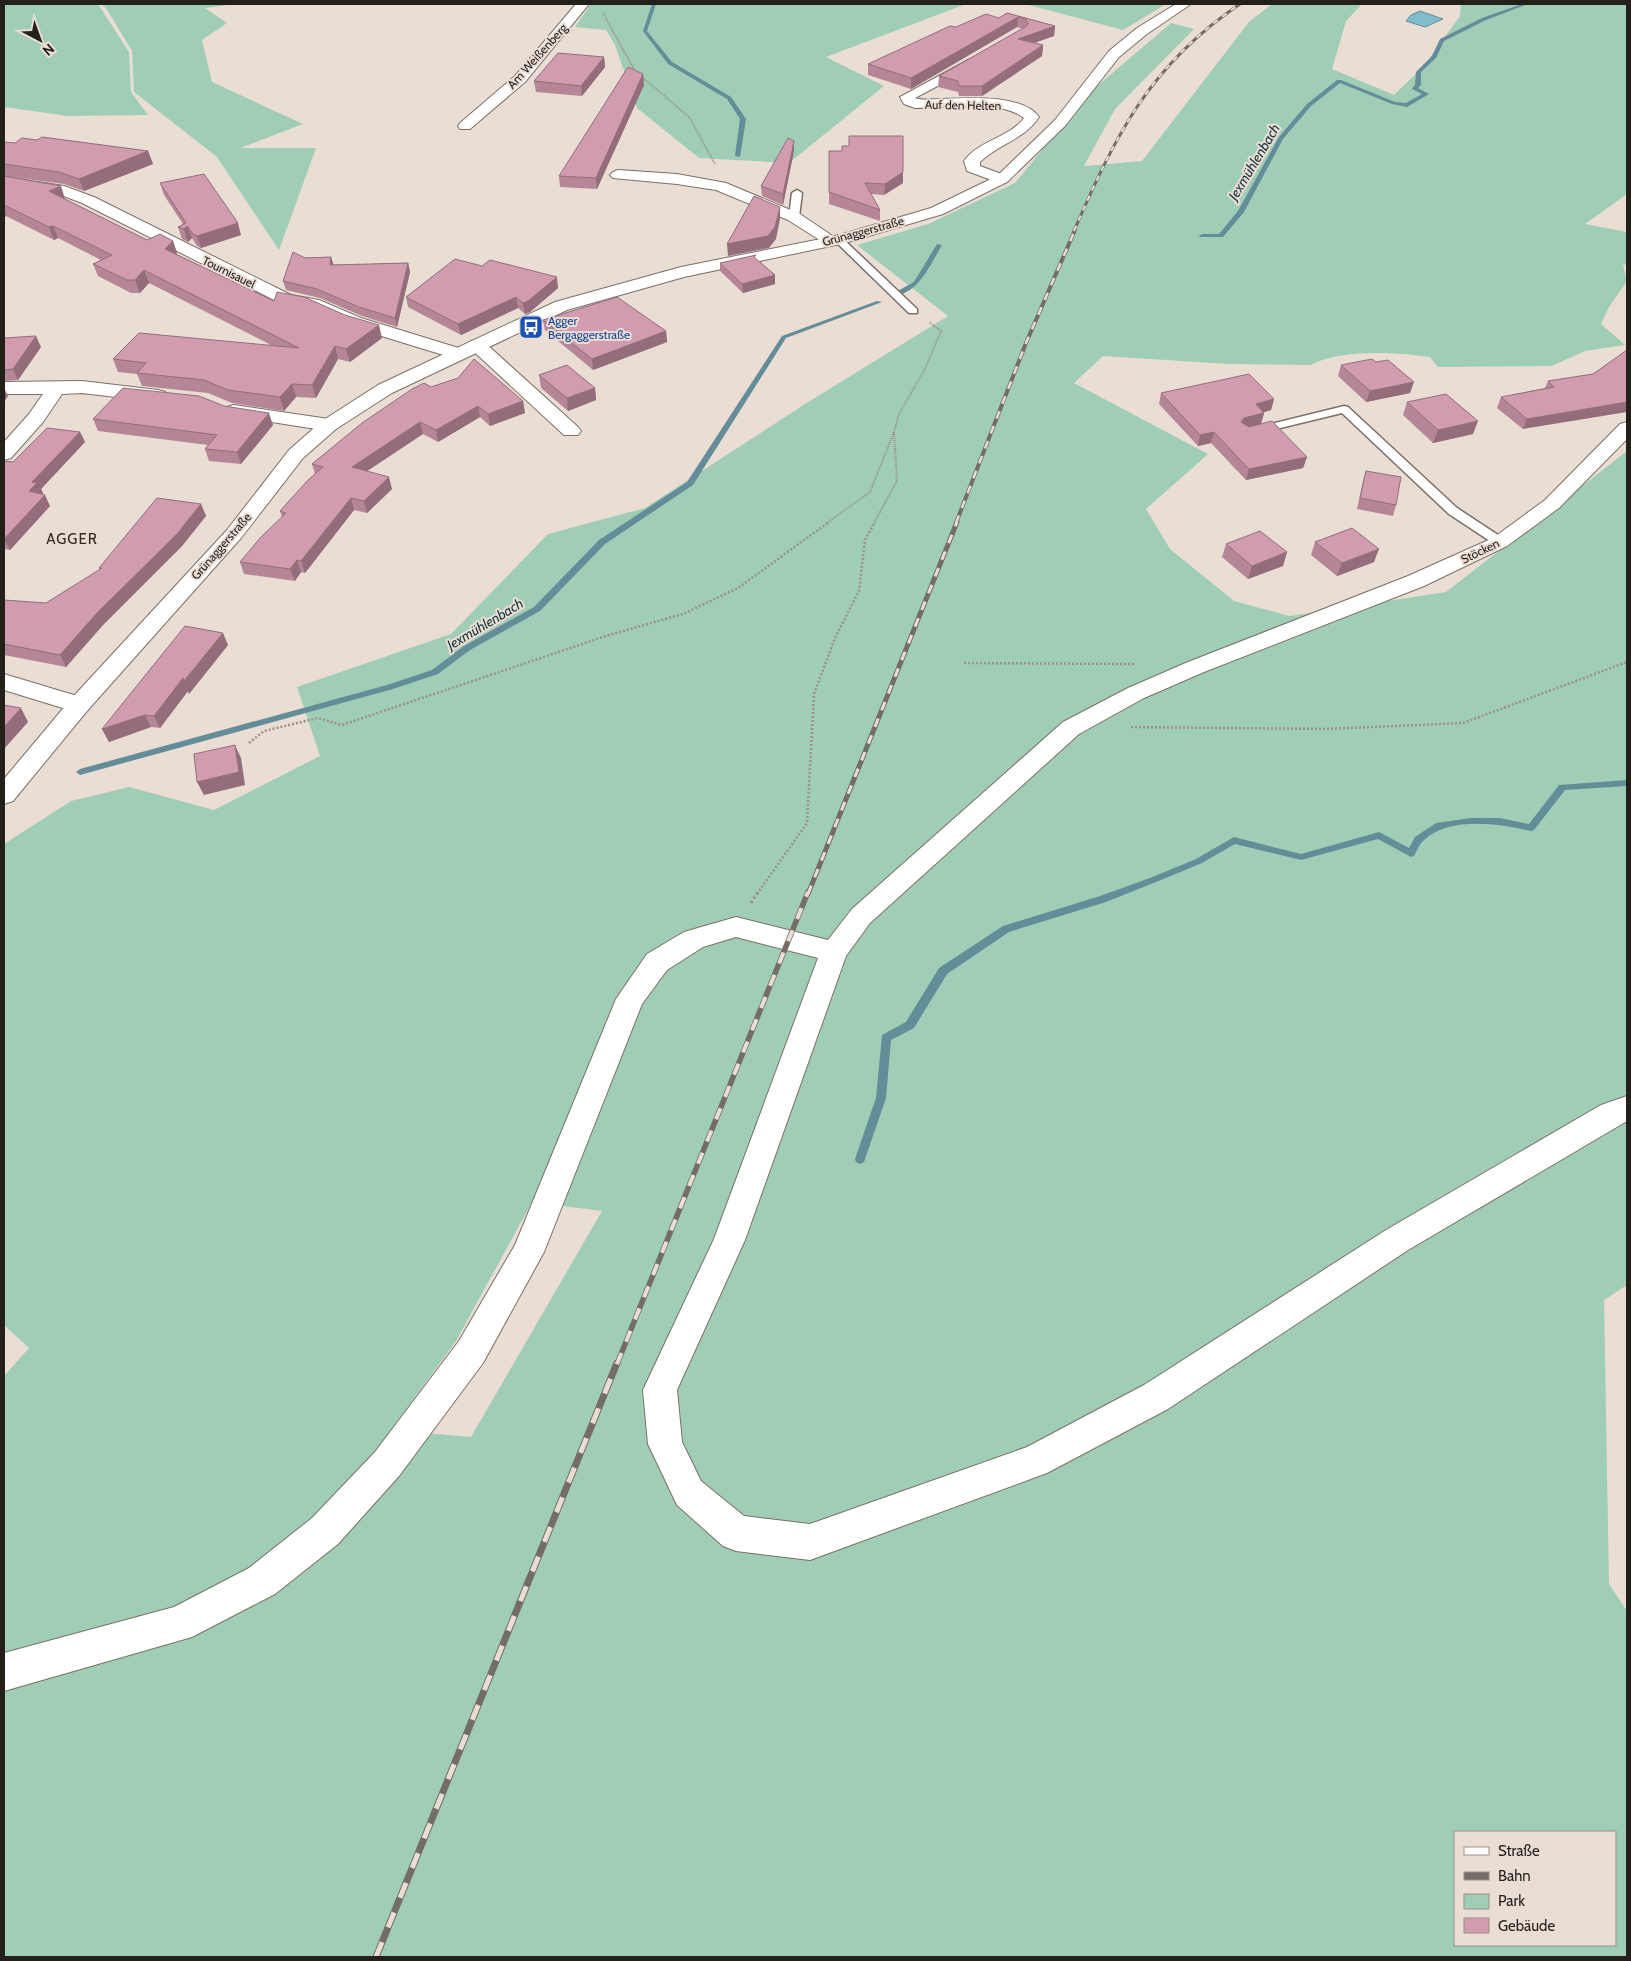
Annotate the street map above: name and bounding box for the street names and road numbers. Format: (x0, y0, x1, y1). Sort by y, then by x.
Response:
street label: Am Weißenberg (504, 20, 571, 92)
street label: Auf den Helten (925, 97, 1002, 113)
street label: Grünaggerstraße (821, 213, 905, 249)
street label: Tournisauel (200, 253, 258, 291)
street label: Grünaggerstraße (188, 509, 254, 583)
street label: Stöcken (1458, 535, 1502, 567)

